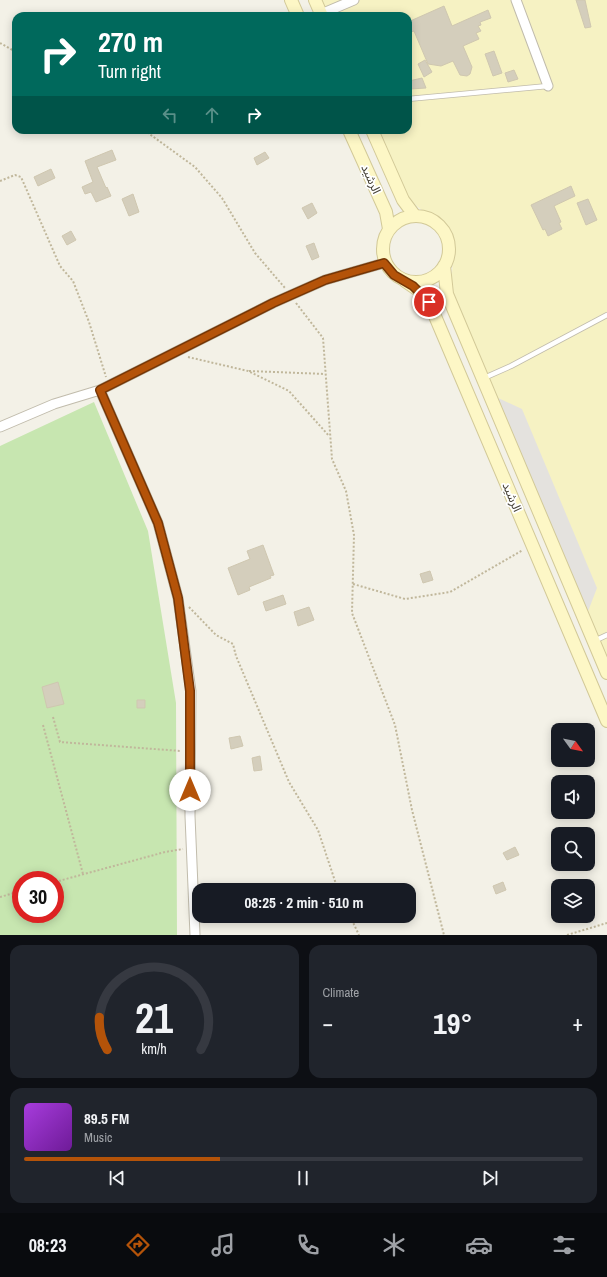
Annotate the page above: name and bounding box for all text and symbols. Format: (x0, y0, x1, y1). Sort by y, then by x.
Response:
text: 270 m (98, 23, 163, 61)
icon: right (32, 28, 84, 80)
text: Turn right (98, 59, 161, 84)
icon: left (159, 104, 181, 126)
icon: ahead (201, 104, 223, 126)
icon: right (243, 104, 265, 126)
street label: الرشيد (357, 162, 385, 196)
pin (412, 285, 446, 319)
icon: arrive (418, 291, 440, 313)
street label: الرشيد (499, 480, 525, 514)
north arrow (551, 723, 595, 767)
map controls (551, 723, 595, 923)
position arrow (169, 769, 211, 811)
button: sound (551, 775, 595, 819)
button: search (551, 827, 595, 871)
speed limit sign: 30 (12, 871, 64, 923)
button: layers (551, 879, 595, 923)
text: 08:25 · 2 min · 510 m (245, 892, 363, 913)
text: Climate (323, 984, 359, 1001)
text: 21 (135, 989, 173, 1045)
text: 19° (433, 1003, 472, 1043)
text: − (323, 1008, 333, 1038)
text: + (572, 1008, 583, 1038)
text: km/h (142, 1038, 167, 1057)
text: 89.5 FM (84, 1108, 129, 1129)
text: Music (84, 1129, 112, 1146)
icon: previous (106, 1167, 128, 1189)
icon: pause (292, 1167, 314, 1189)
icon: next (479, 1167, 501, 1189)
icon: directions (124, 1231, 152, 1259)
icon: music (209, 1231, 237, 1259)
icon: phone (294, 1231, 322, 1259)
icon: climate (380, 1231, 408, 1259)
icon: car (465, 1231, 493, 1259)
icon: filters (550, 1231, 578, 1259)
text: 08:23 (29, 1233, 66, 1258)

